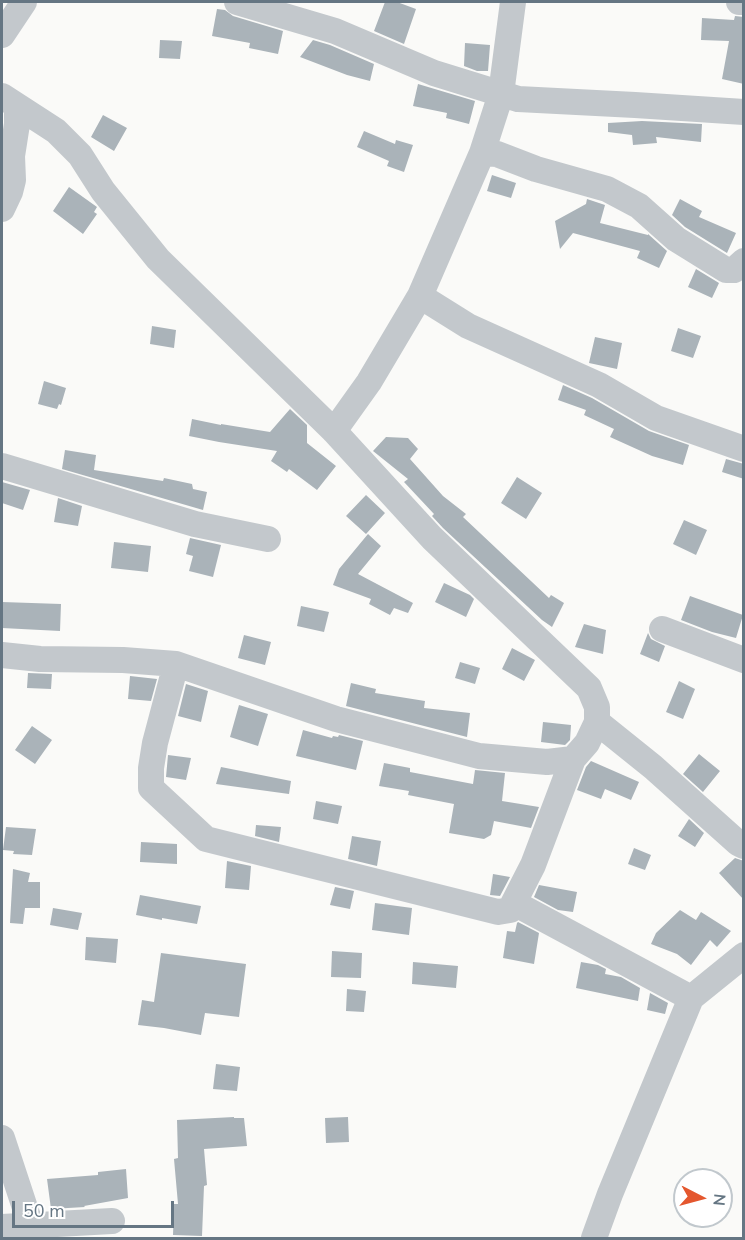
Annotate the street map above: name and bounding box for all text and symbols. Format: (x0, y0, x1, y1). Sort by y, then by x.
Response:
north arrow (673, 1168, 733, 1228)
scale bar (15, 1189, 177, 1227)
text: N (707, 1193, 730, 1207)
text: 50 m (23, 1199, 65, 1223)

